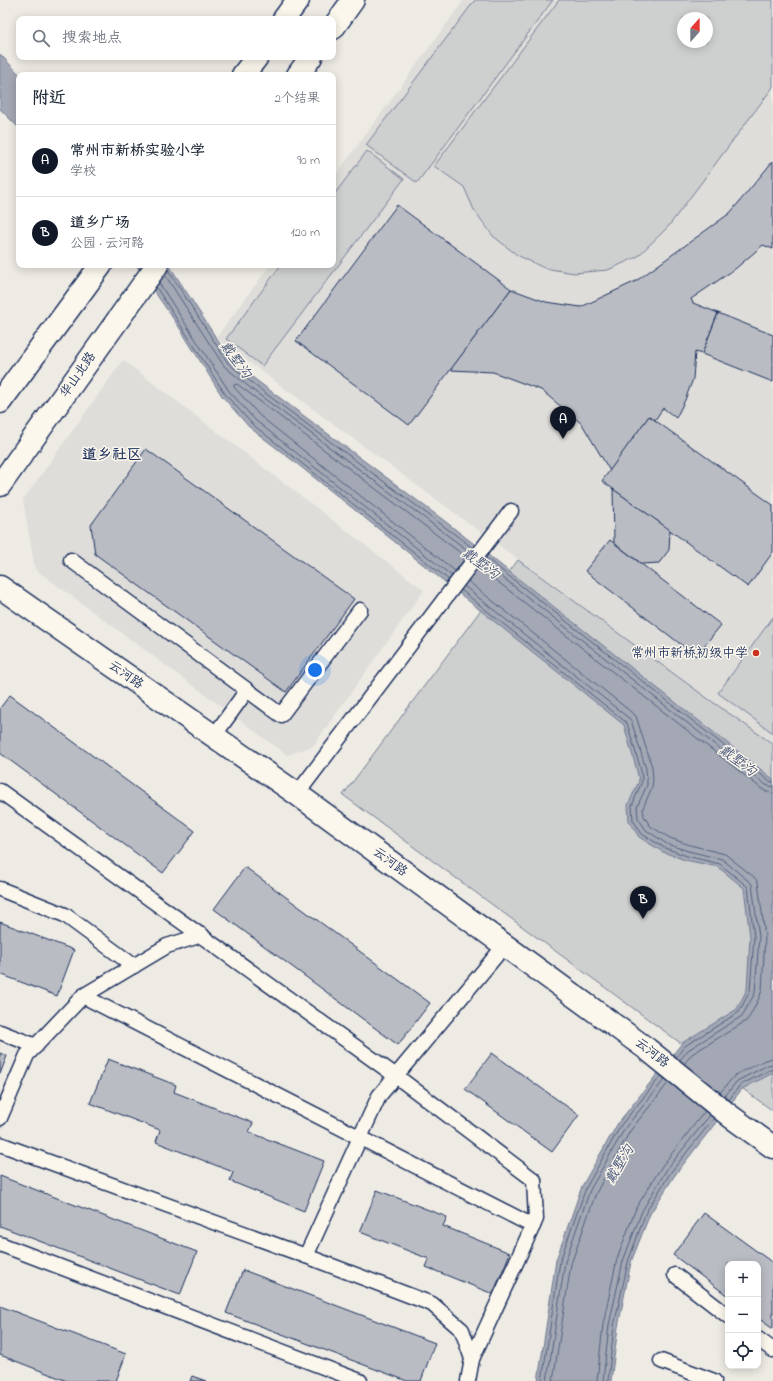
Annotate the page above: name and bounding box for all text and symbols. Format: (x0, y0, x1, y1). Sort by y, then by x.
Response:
north arrow (677, 12, 713, 48)
search box (16, 16, 336, 60)
icon: search (30, 27, 52, 49)
text: 搜索地点 (62, 27, 122, 49)
text: 附近 (32, 86, 66, 111)
text: 2个结果 (275, 89, 320, 108)
text: 常州市新桥实验小学 (70, 140, 205, 162)
text: A (41, 151, 49, 170)
text: 90 m (297, 151, 320, 170)
text: 学校 (70, 162, 96, 181)
text: 道乡广场 (70, 212, 130, 234)
text: B (41, 223, 49, 242)
text: 120 m (290, 223, 320, 242)
text: 公园 · 云河路 (70, 234, 144, 253)
water label: 戴墅沟 (214, 337, 257, 385)
street label: 华山北路 (55, 348, 101, 402)
pin: A (550, 406, 576, 439)
district label: 道乡社区 (82, 444, 142, 466)
water label: 戴墅沟 (457, 543, 505, 586)
place label: 常州市新桥初级中学 (631, 644, 748, 663)
marker: 常州市新桥初级中学 (751, 648, 761, 658)
street label: 云河路 (105, 656, 147, 694)
your location (305, 660, 325, 680)
water label: 戴墅沟 (714, 740, 762, 783)
street label: 云河路 (369, 843, 411, 881)
pin: B (630, 886, 656, 919)
street label: 云河路 (631, 1034, 673, 1072)
water label: 戴墅沟 (600, 1140, 641, 1188)
map controls (725, 1261, 761, 1369)
button: + (725, 1261, 761, 1297)
button: − (725, 1297, 761, 1333)
button: locate (725, 1333, 761, 1369)

